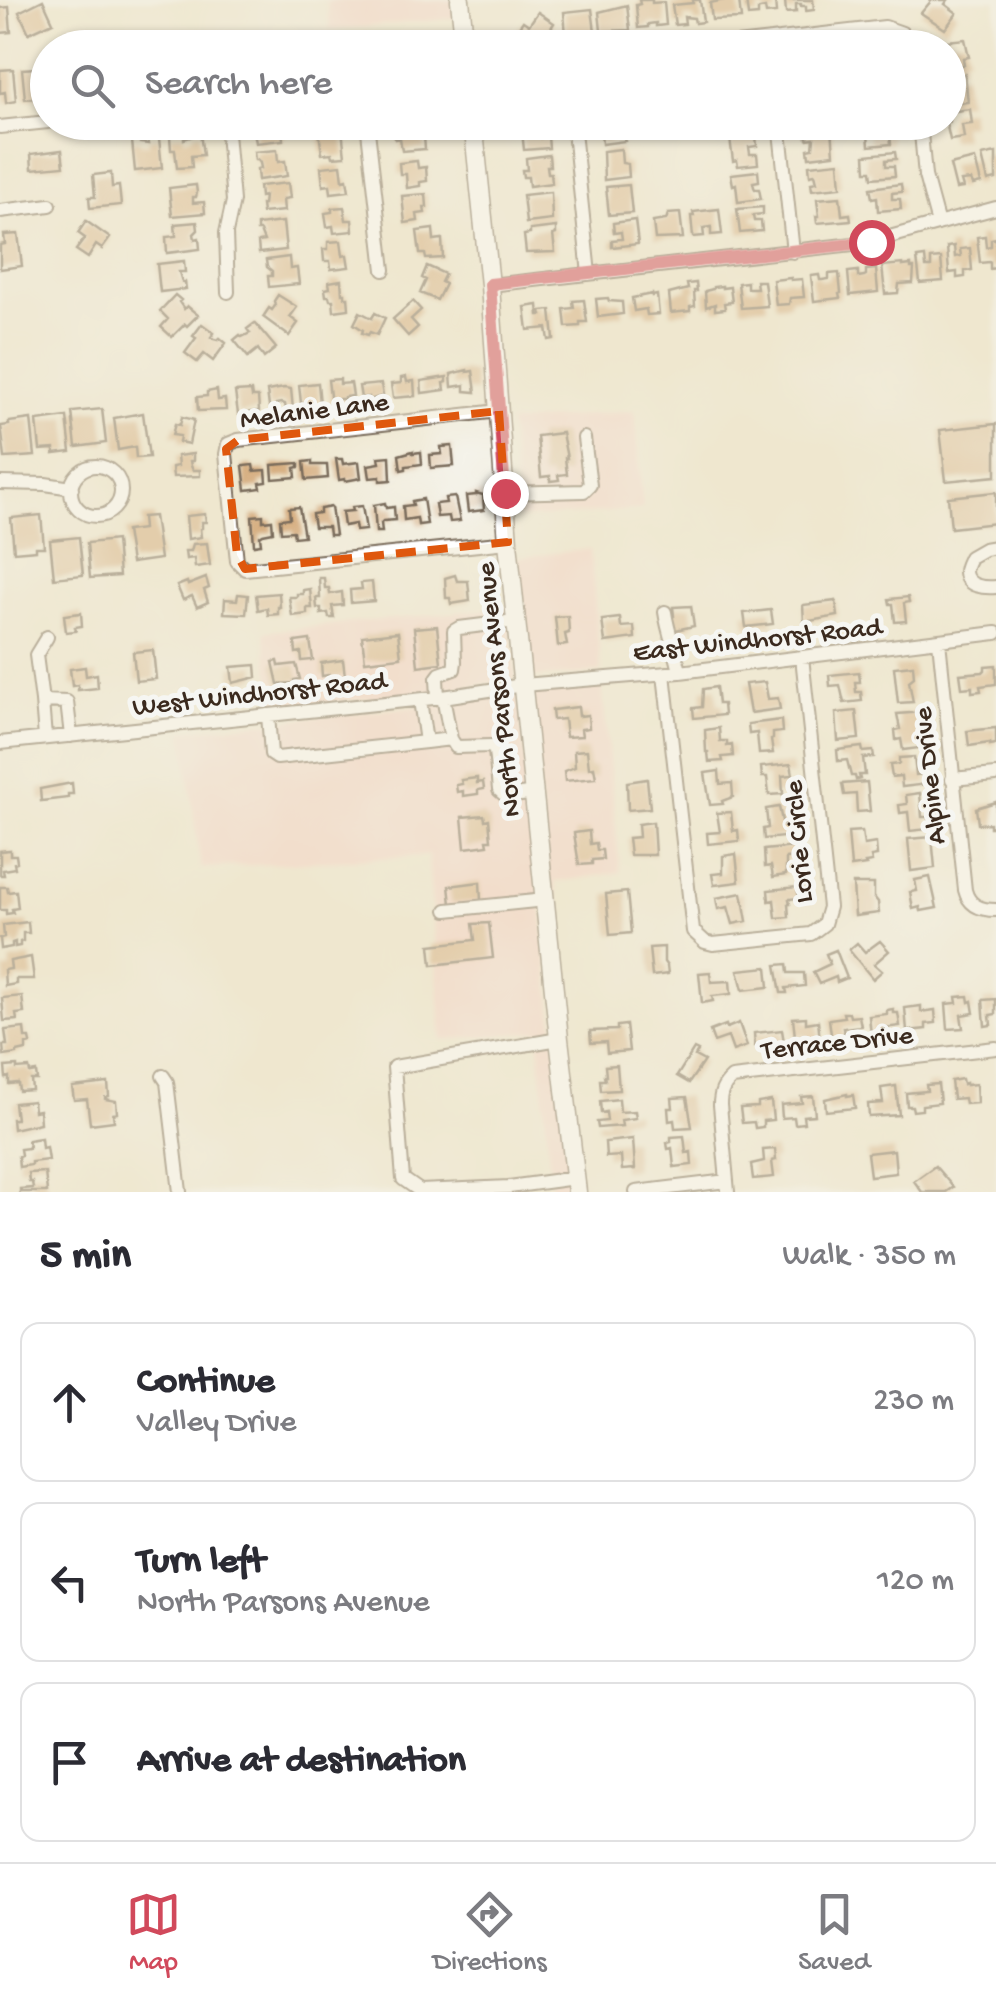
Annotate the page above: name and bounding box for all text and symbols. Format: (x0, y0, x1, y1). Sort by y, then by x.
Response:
search box (30, 30, 966, 140)
icon: search (65, 58, 120, 113)
text: Search here (145, 63, 332, 107)
route start (849, 220, 895, 266)
street label: Melanie Lane (238, 387, 391, 438)
route end (483, 471, 529, 517)
street label: North Parsons Avenue (471, 560, 530, 819)
street label: East Windhorst Road (631, 612, 886, 671)
street label: West Windhorst Road (131, 665, 391, 725)
street label: Alpine Drive (908, 705, 955, 846)
street label: Lorie Circle (779, 778, 822, 904)
street label: Terrace Drive (758, 1020, 915, 1069)
text: 5 min (40, 1233, 131, 1282)
text: Walk · 350 m (783, 1238, 956, 1276)
text: Continue (137, 1361, 275, 1405)
icon: ahead (42, 1375, 97, 1430)
text: 230 m (873, 1383, 954, 1421)
text: Valley Drive (137, 1405, 296, 1443)
text: Turn left (137, 1541, 265, 1585)
icon: left (42, 1555, 97, 1610)
text: 120 m (877, 1563, 954, 1601)
text: North Parsons Avenue (137, 1585, 430, 1623)
icon: arrive (42, 1735, 97, 1790)
text: Arrive at destination (137, 1740, 466, 1784)
tab: Map (126, 1887, 181, 1980)
tab: Directions (433, 1887, 547, 1980)
tab: Saved (798, 1887, 870, 1980)

